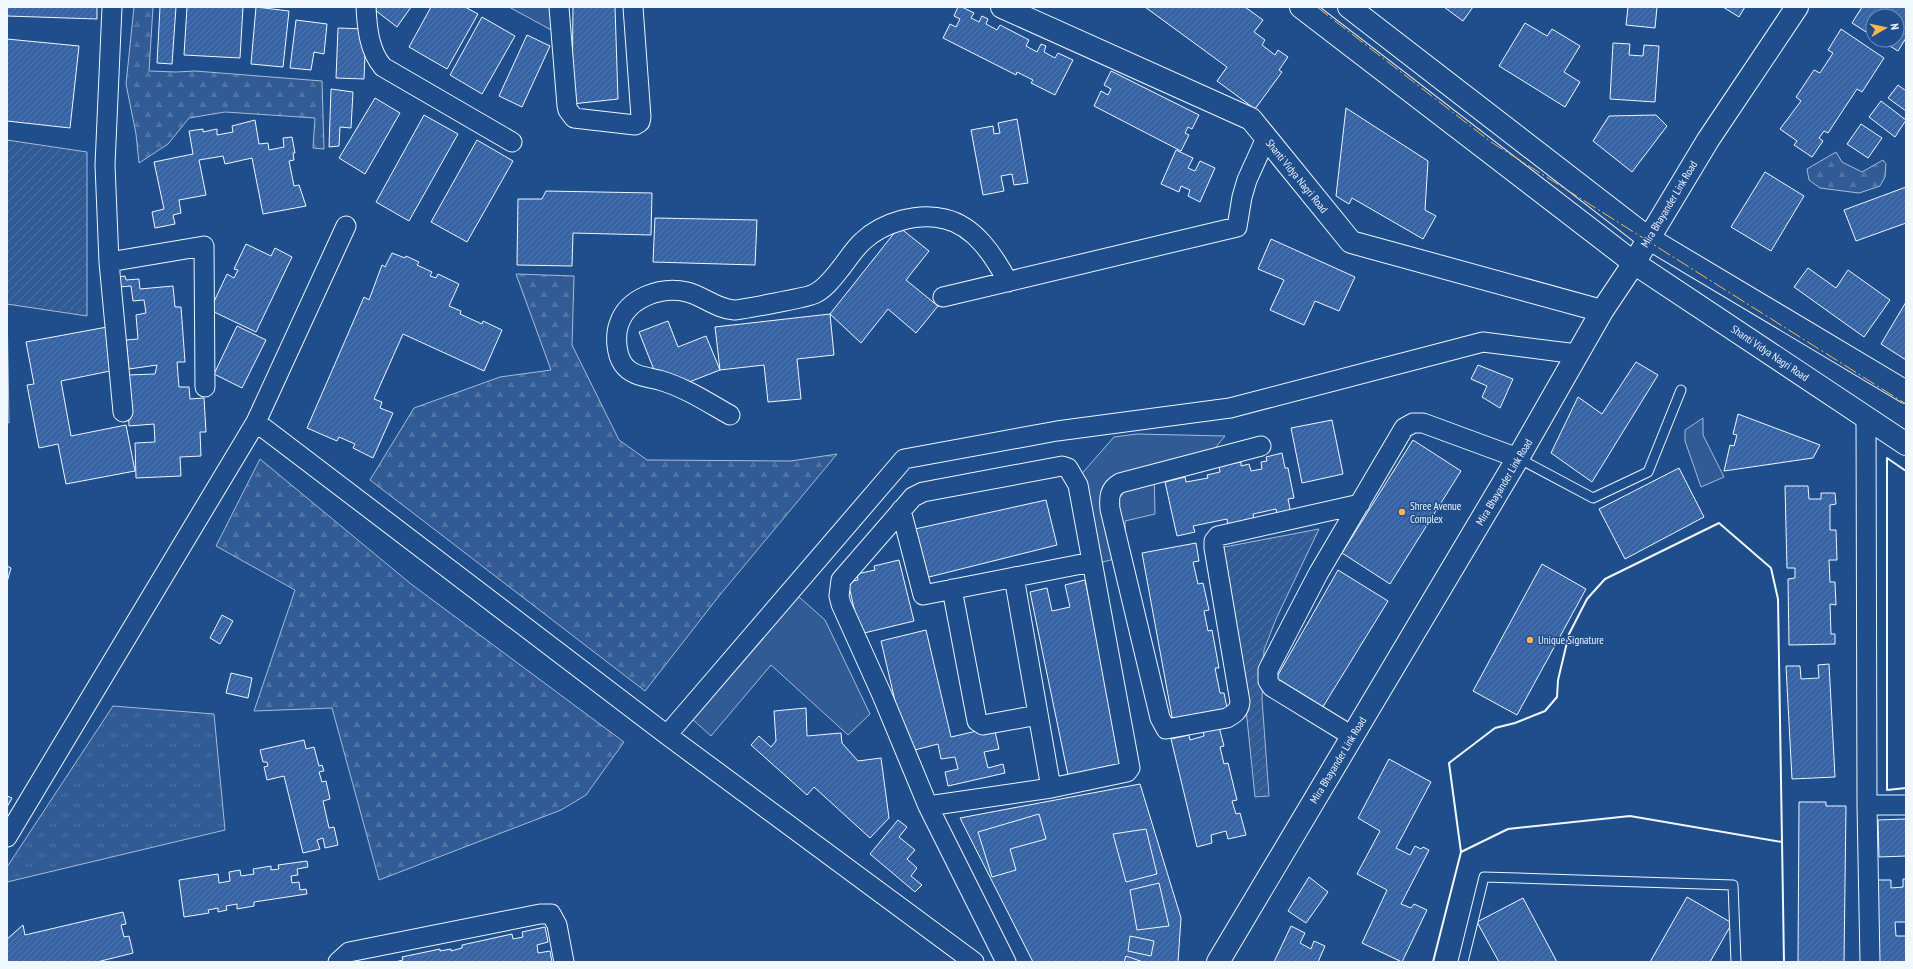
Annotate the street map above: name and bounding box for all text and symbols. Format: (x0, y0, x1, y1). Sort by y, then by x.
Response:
north arrow (1865, 8, 1905, 48)
text: N (1887, 22, 1902, 31)
street label: Shanti Vidya Nagri Road (1263, 136, 1331, 216)
street label: Mira Bhayander Link Road (1638, 158, 1700, 250)
street label: Shanti Vidya Nagri Road (1728, 322, 1812, 384)
street label: Mira Bhayander Link Road (1473, 436, 1535, 528)
place label: Shree Avenue Complex (1410, 499, 1462, 526)
marker: Shree Avenue Complex (1397, 507, 1407, 517)
place label: Unique Signature (1538, 633, 1604, 647)
marker: Unique Signature (1525, 635, 1535, 645)
street label: Mira Bhayander Link Road (1307, 714, 1369, 806)

